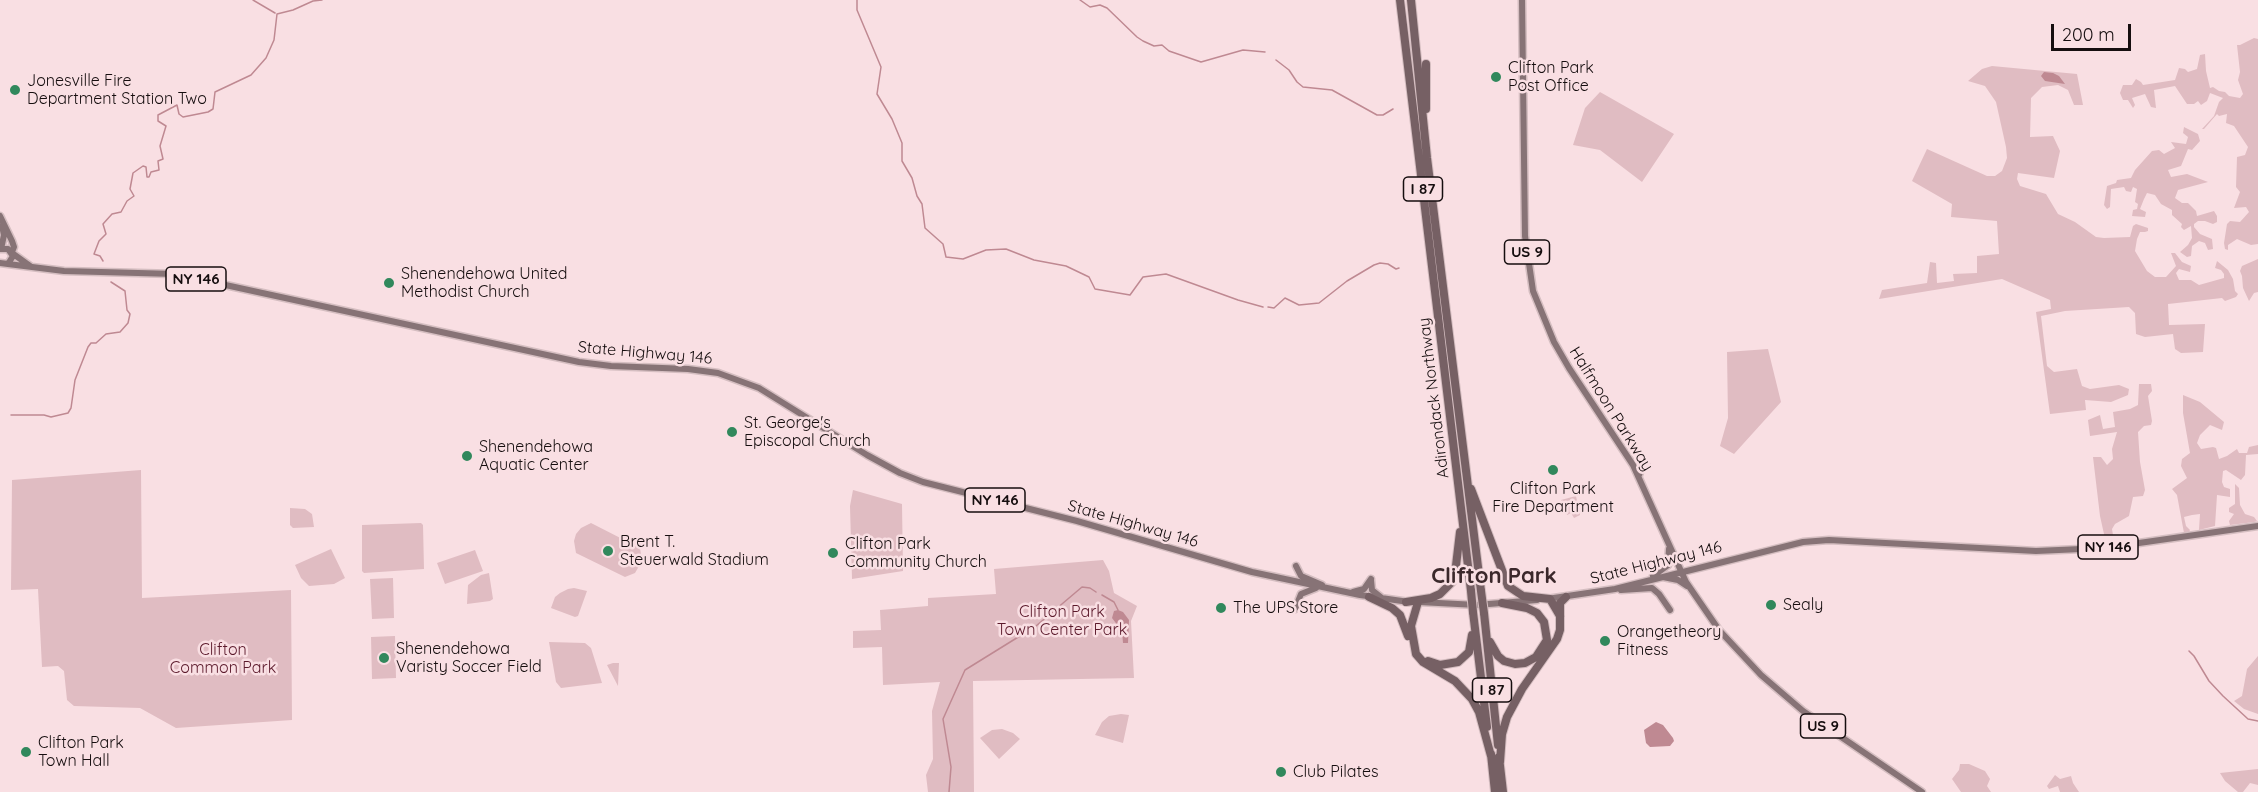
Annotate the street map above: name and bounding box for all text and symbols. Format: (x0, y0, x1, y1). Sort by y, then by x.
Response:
scale bar (2054, 12, 2134, 50)
text: 200 m (2062, 23, 2115, 46)
place label: Clifton Park Post Office (1508, 58, 1594, 96)
marker: Clifton Park Post Office (1489, 70, 1503, 84)
place label: Jonesville Fire Department Station Two (27, 71, 207, 109)
marker: Jonesville Fire Department Station Two (8, 83, 22, 97)
road number: I 87 (1404, 177, 1442, 201)
road number: US 9 (1504, 240, 1550, 264)
place label: Shenendehowa United Methodist Church (401, 264, 567, 302)
road number: NY 146 (166, 267, 226, 291)
marker: Shenendehowa United Methodist Church (382, 276, 396, 290)
street label: Adirondack Northway (1415, 317, 1453, 479)
street label: State Highway 146 (577, 338, 713, 368)
street label: Halfmoon Parkway (1565, 343, 1657, 475)
place label: St. George's Episcopal Church (744, 413, 871, 451)
marker: St. George's Episcopal Church (725, 425, 739, 439)
place label: Shenendehowa Aquatic Center (479, 437, 593, 475)
marker: Shenendehowa Aquatic Center (460, 449, 474, 463)
marker: Clifton Park Fire Department (1546, 463, 1560, 477)
place label: Clifton Park Fire Department (1492, 479, 1614, 517)
road number: NY 146 (965, 488, 1025, 512)
street label: State Highway 146 (1066, 496, 1200, 552)
place label: Brent T. Steuerwald Stadium (620, 532, 769, 570)
place label: Clifton Park Community Church (845, 534, 987, 572)
road number: NY 146 (2078, 535, 2138, 559)
street label: State Highway 146 (1588, 537, 1724, 589)
marker: Brent T. Steuerwald Stadium (601, 544, 615, 558)
marker: Clifton Park Community Church (826, 546, 840, 560)
district label: Clifton Park (1431, 563, 1557, 589)
place label: Sealy (1783, 595, 1823, 615)
place label: The UPS Store (1233, 598, 1338, 618)
marker: Sealy (1764, 598, 1778, 612)
marker: The UPS Store (1214, 601, 1228, 615)
park label: Clifton Park Town Center Park (997, 602, 1127, 640)
place label: Orangetheory Fitness (1617, 622, 1721, 660)
marker: Orangetheory Fitness (1598, 634, 1612, 648)
place label: Shenendehowa Varisty Soccer Field (396, 639, 542, 677)
park label: Clifton Common Park (170, 640, 276, 678)
marker: Shenendehowa Varisty Soccer Field (377, 651, 391, 665)
road number: I 87 (1472, 678, 1512, 702)
road number: US 9 (1800, 714, 1846, 738)
place label: Clifton Park Town Hall (38, 733, 124, 771)
marker: Clifton Park Town Hall (19, 745, 33, 759)
place label: Club Pilates (1293, 762, 1378, 782)
marker: Club Pilates (1274, 765, 1288, 779)

